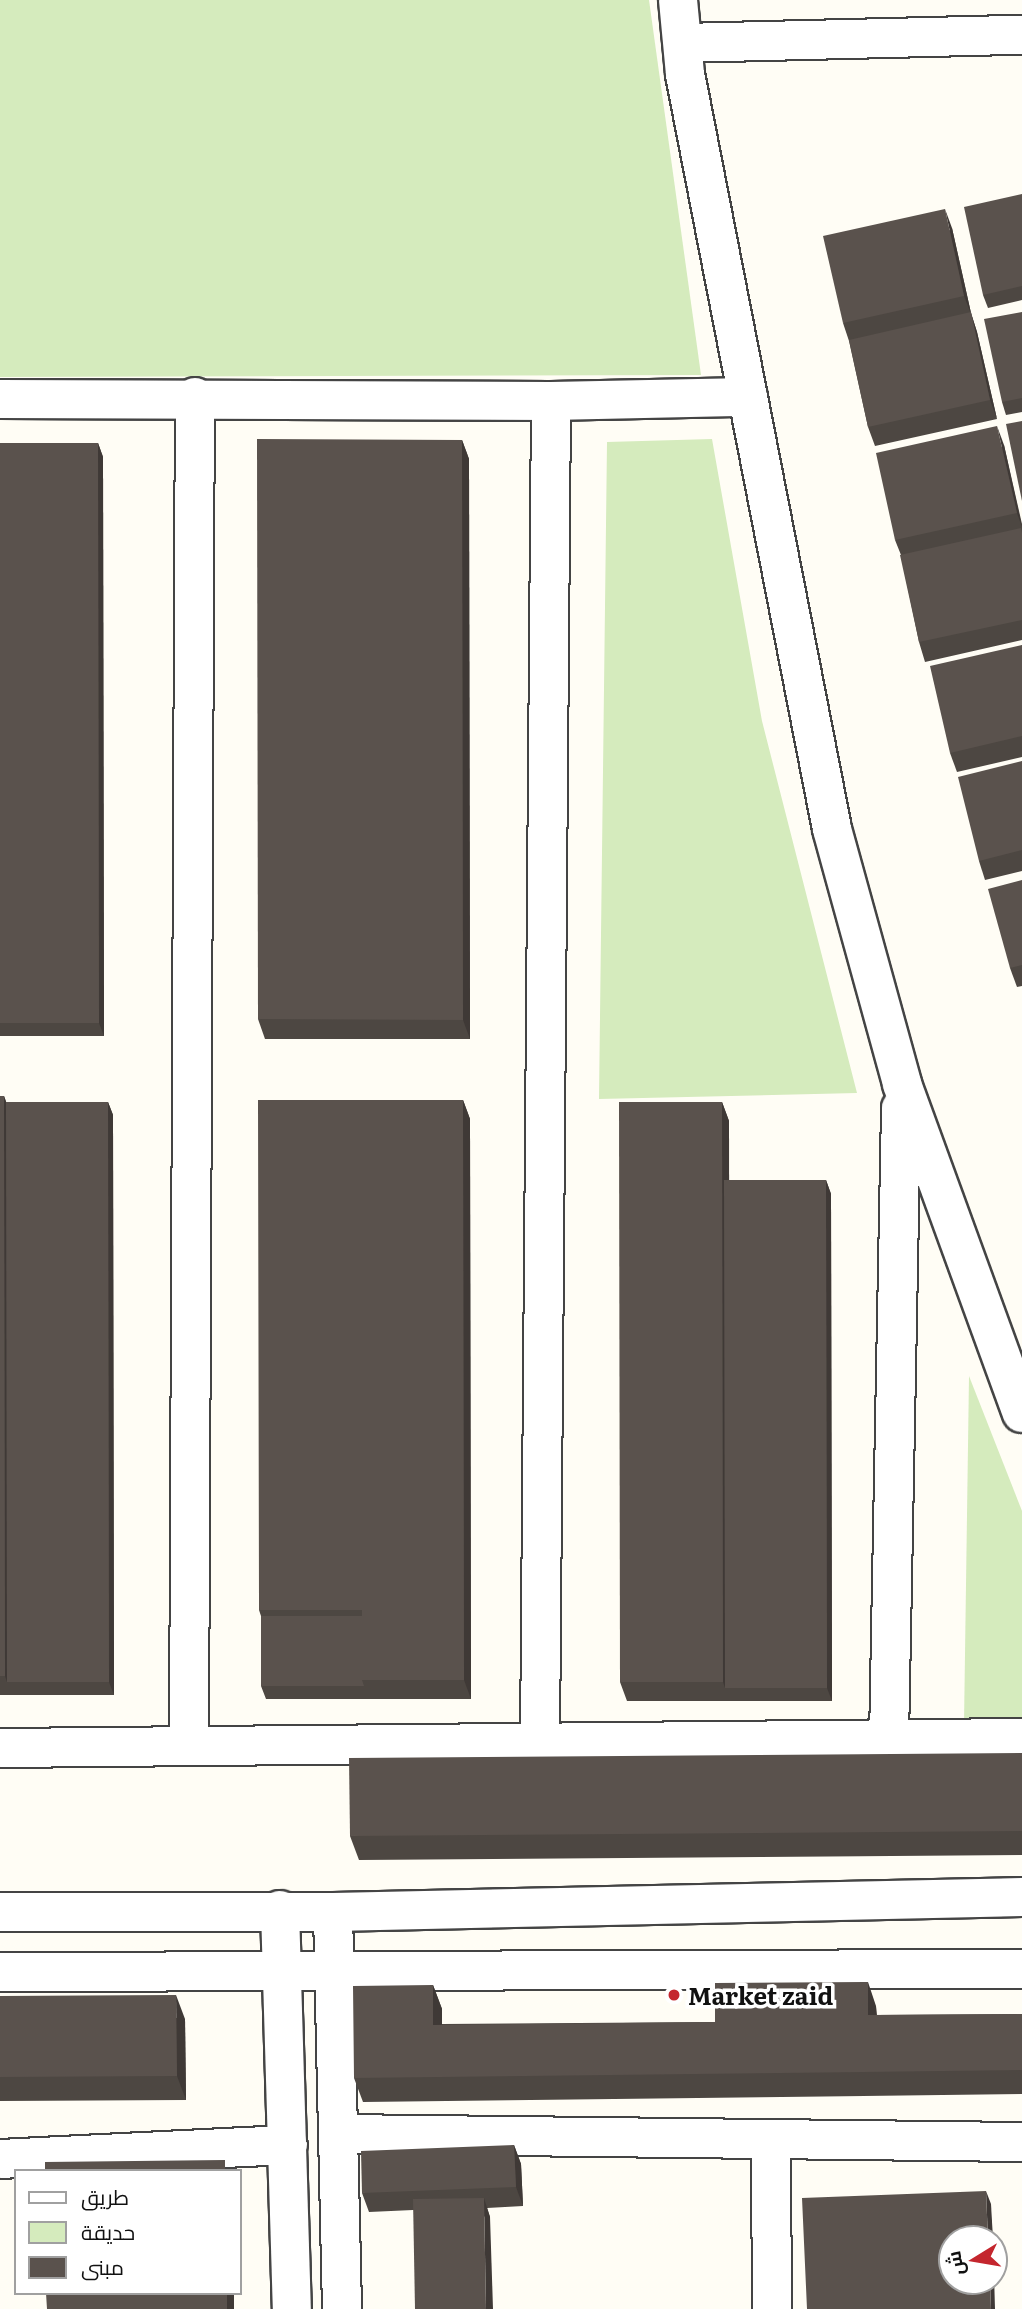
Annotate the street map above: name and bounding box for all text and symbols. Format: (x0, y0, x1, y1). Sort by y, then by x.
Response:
place label: Market zaid (688, 1981, 833, 2009)
marker: Market zaid (666, 1987, 682, 2003)
legend (14, 2169, 242, 2295)
text: طريق (81, 2180, 129, 2211)
text: حديقة (81, 2215, 135, 2246)
north arrow (938, 2225, 1008, 2295)
text: ش (938, 2249, 970, 2278)
text: مبنى (81, 2250, 124, 2281)

